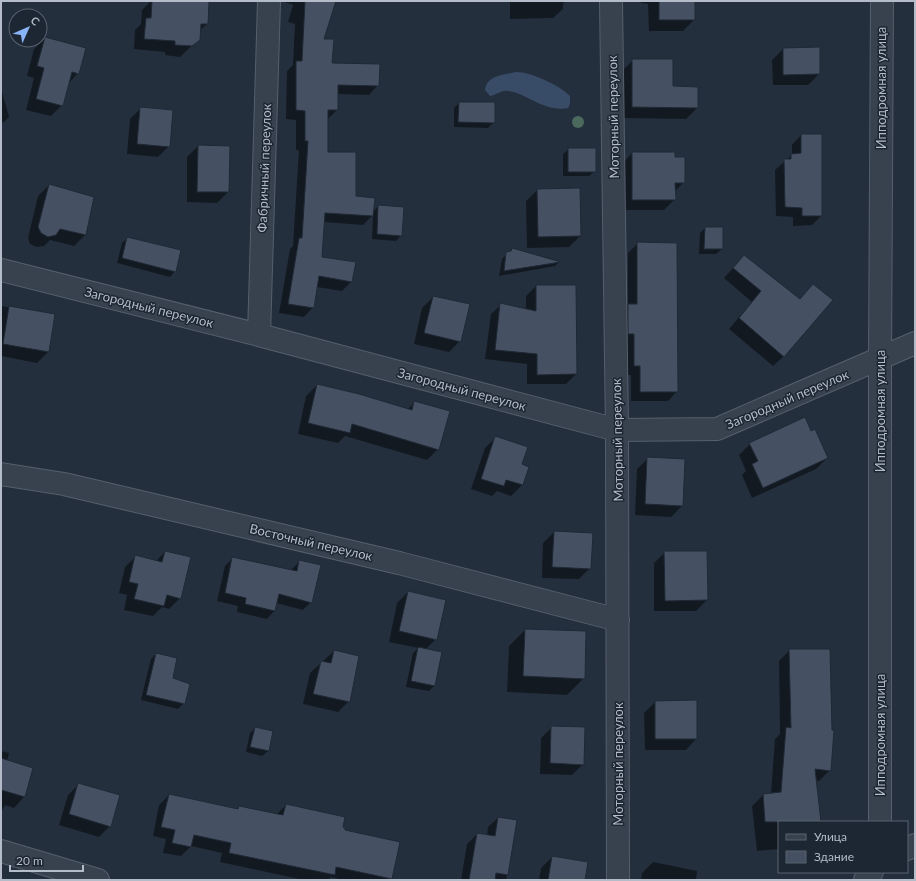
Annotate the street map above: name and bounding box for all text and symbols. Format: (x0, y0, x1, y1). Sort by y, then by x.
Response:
north arrow (8, 8, 48, 48)
text: С (28, 13, 43, 28)
street label: Ипподромная улица (873, 27, 889, 149)
street label: Моторный переулок (604, 55, 622, 179)
street label: Фабричный переулок (254, 103, 274, 233)
street label: Загородный переулок (83, 283, 215, 331)
street label: Ипподромная улица (872, 350, 888, 472)
street label: Загородный переулок (396, 364, 528, 414)
street label: Загородный переулок (723, 366, 851, 432)
street label: Моторный переулок (608, 378, 626, 502)
street label: Восточный переулок (248, 520, 374, 564)
street label: Ипподромная улица (872, 674, 888, 796)
street label: Моторный переулок (610, 702, 626, 826)
legend (778, 821, 908, 873)
text: Улица (814, 829, 847, 844)
scale bar (10, 847, 83, 873)
text: Здание (814, 849, 854, 864)
text: 20 m (16, 853, 43, 868)

